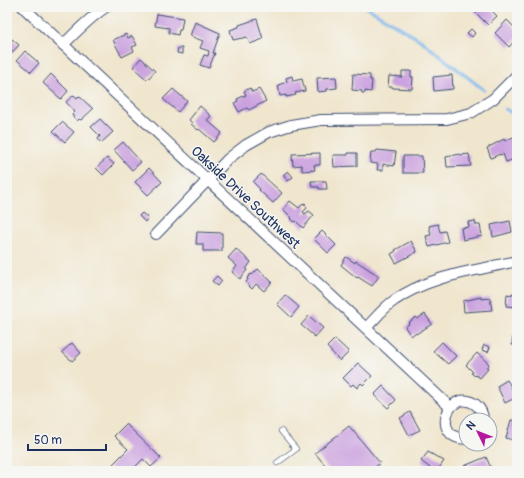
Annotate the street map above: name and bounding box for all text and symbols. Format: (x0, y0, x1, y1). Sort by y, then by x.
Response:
street label: Oakside Drive Southwest (188, 142, 304, 253)
north arrow (458, 412, 498, 452)
text: N (464, 418, 479, 433)
scale bar (28, 426, 106, 452)
text: 50 m (34, 433, 62, 448)

